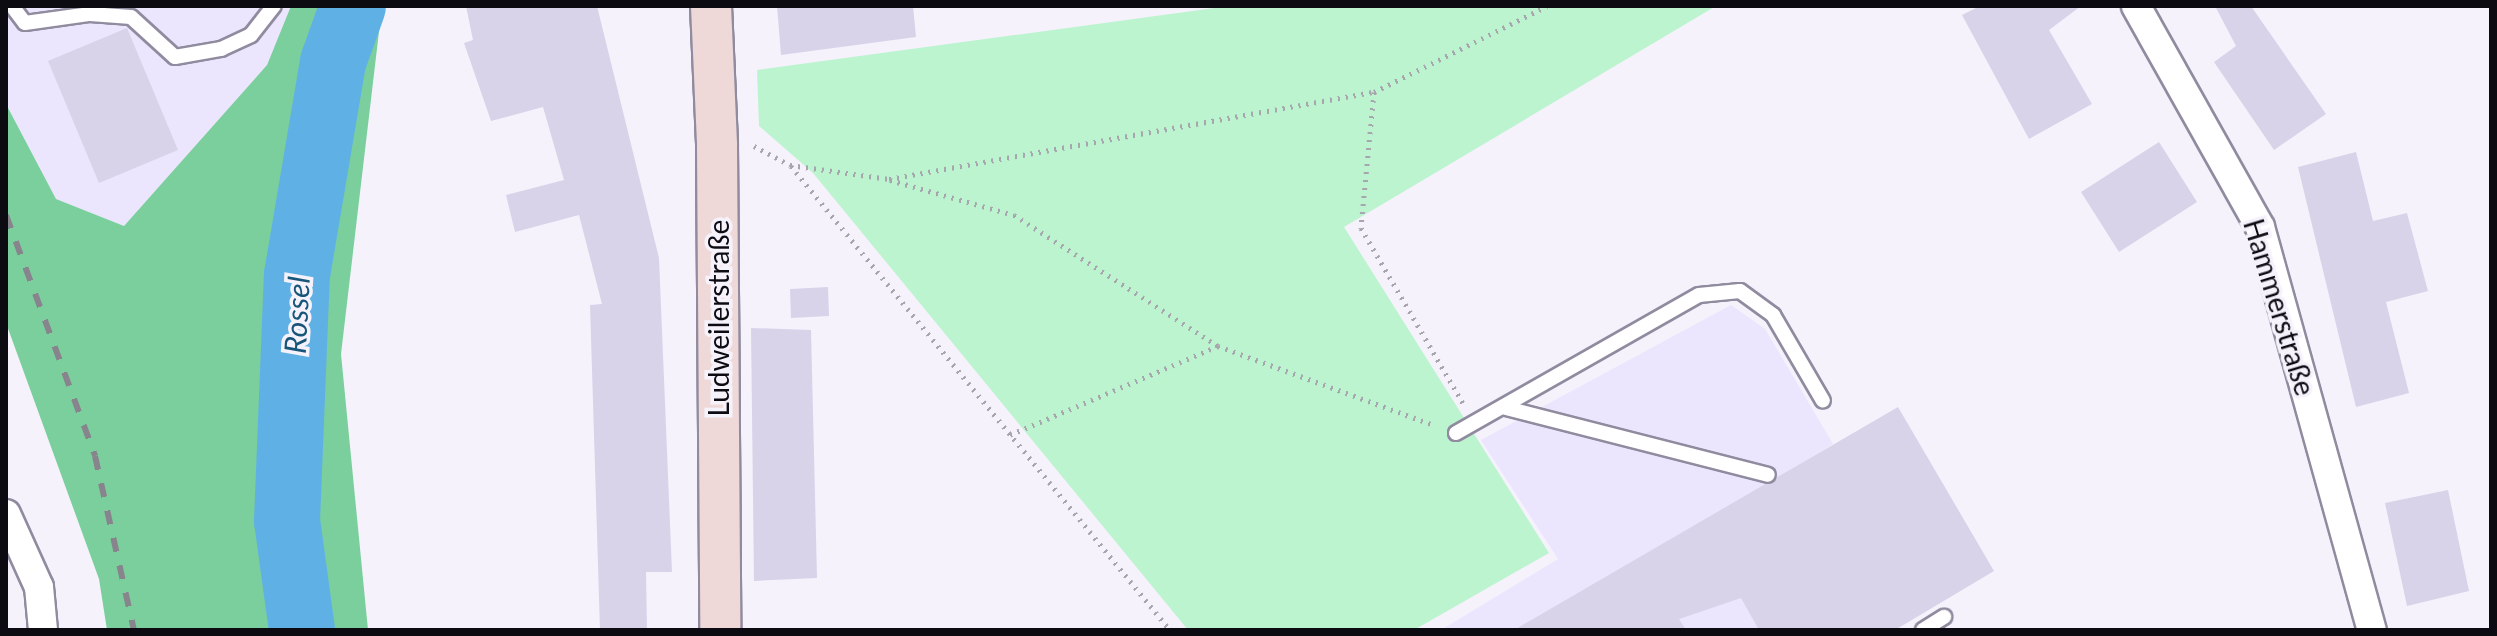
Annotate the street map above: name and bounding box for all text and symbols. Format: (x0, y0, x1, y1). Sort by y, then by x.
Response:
street label: Hammerstraße (2237, 215, 2323, 399)
street label: Ludweilerstraße (701, 220, 735, 416)
water label: Rossel (276, 275, 316, 355)

